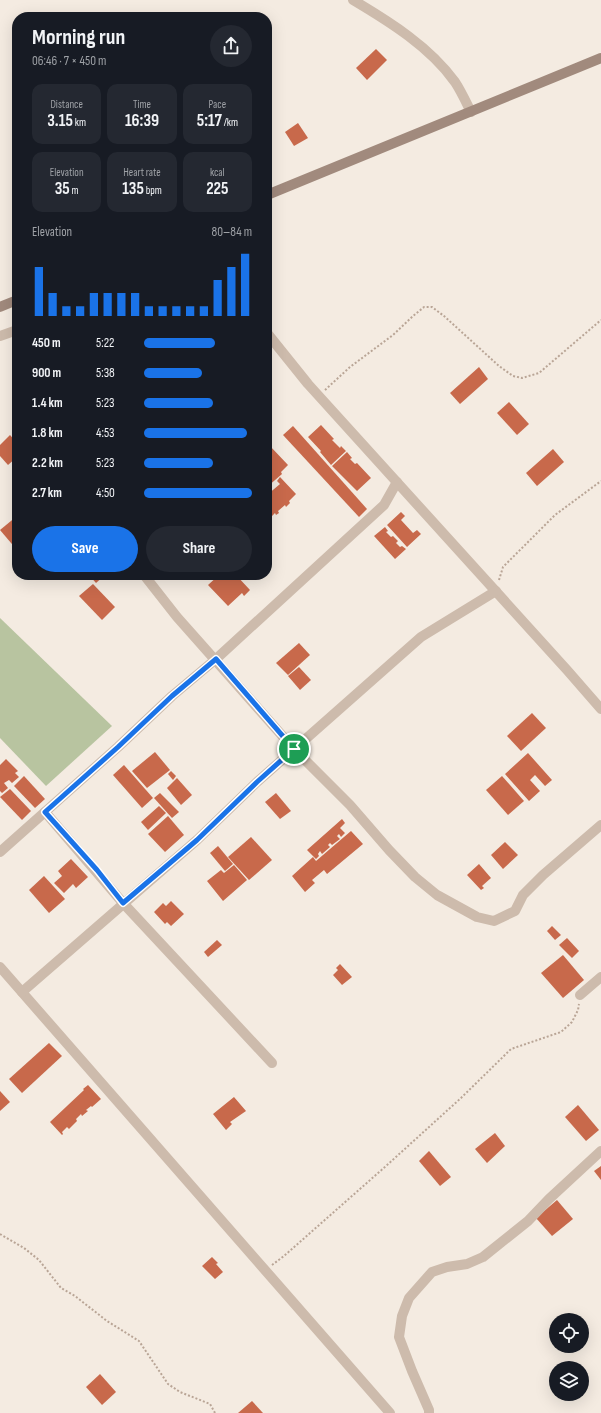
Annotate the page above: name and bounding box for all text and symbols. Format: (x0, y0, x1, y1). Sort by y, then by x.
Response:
text: Morning run (32, 24, 125, 51)
button: share (210, 25, 252, 67)
text: 06:46 · 7 × 450 m (32, 53, 106, 69)
text: Distance (50, 98, 83, 111)
text: Time (133, 98, 151, 111)
text: Pace (209, 98, 226, 111)
text: 3.15 (47, 111, 73, 131)
text: 16:39 (125, 111, 159, 131)
text: 5:17 (197, 111, 222, 131)
text: km (73, 116, 86, 129)
text: /km (222, 116, 238, 129)
text: Elevation (50, 166, 84, 179)
text: Heart rate (123, 166, 161, 179)
text: kcal (210, 166, 225, 179)
text: 35 (55, 179, 70, 199)
text: 135 (122, 179, 144, 199)
text: 225 (206, 179, 229, 199)
text: m (70, 184, 79, 197)
text: bpm (144, 184, 162, 197)
text: Elevation (32, 224, 72, 240)
text: 80–84 m (211, 224, 252, 240)
text: 450 m (32, 335, 61, 351)
text: 5:22 (96, 335, 114, 351)
text: 900 m (32, 365, 61, 381)
text: 5:38 (96, 365, 115, 381)
text: 1.4 km (32, 395, 63, 411)
text: 5:23 (96, 395, 115, 411)
text: 1.8 km (32, 425, 63, 441)
text: 4:53 (96, 425, 115, 441)
text: 2.2 km (32, 455, 63, 471)
text: 5:23 (96, 455, 115, 471)
text: 2.7 km (32, 485, 62, 501)
text: 4:50 (96, 485, 115, 501)
button: Save (32, 526, 138, 572)
button: Share (146, 526, 252, 572)
pin (277, 732, 311, 766)
icon: arrive (283, 738, 305, 760)
map controls (549, 1313, 589, 1401)
button: locate (549, 1313, 589, 1353)
button: layers (549, 1361, 589, 1401)

